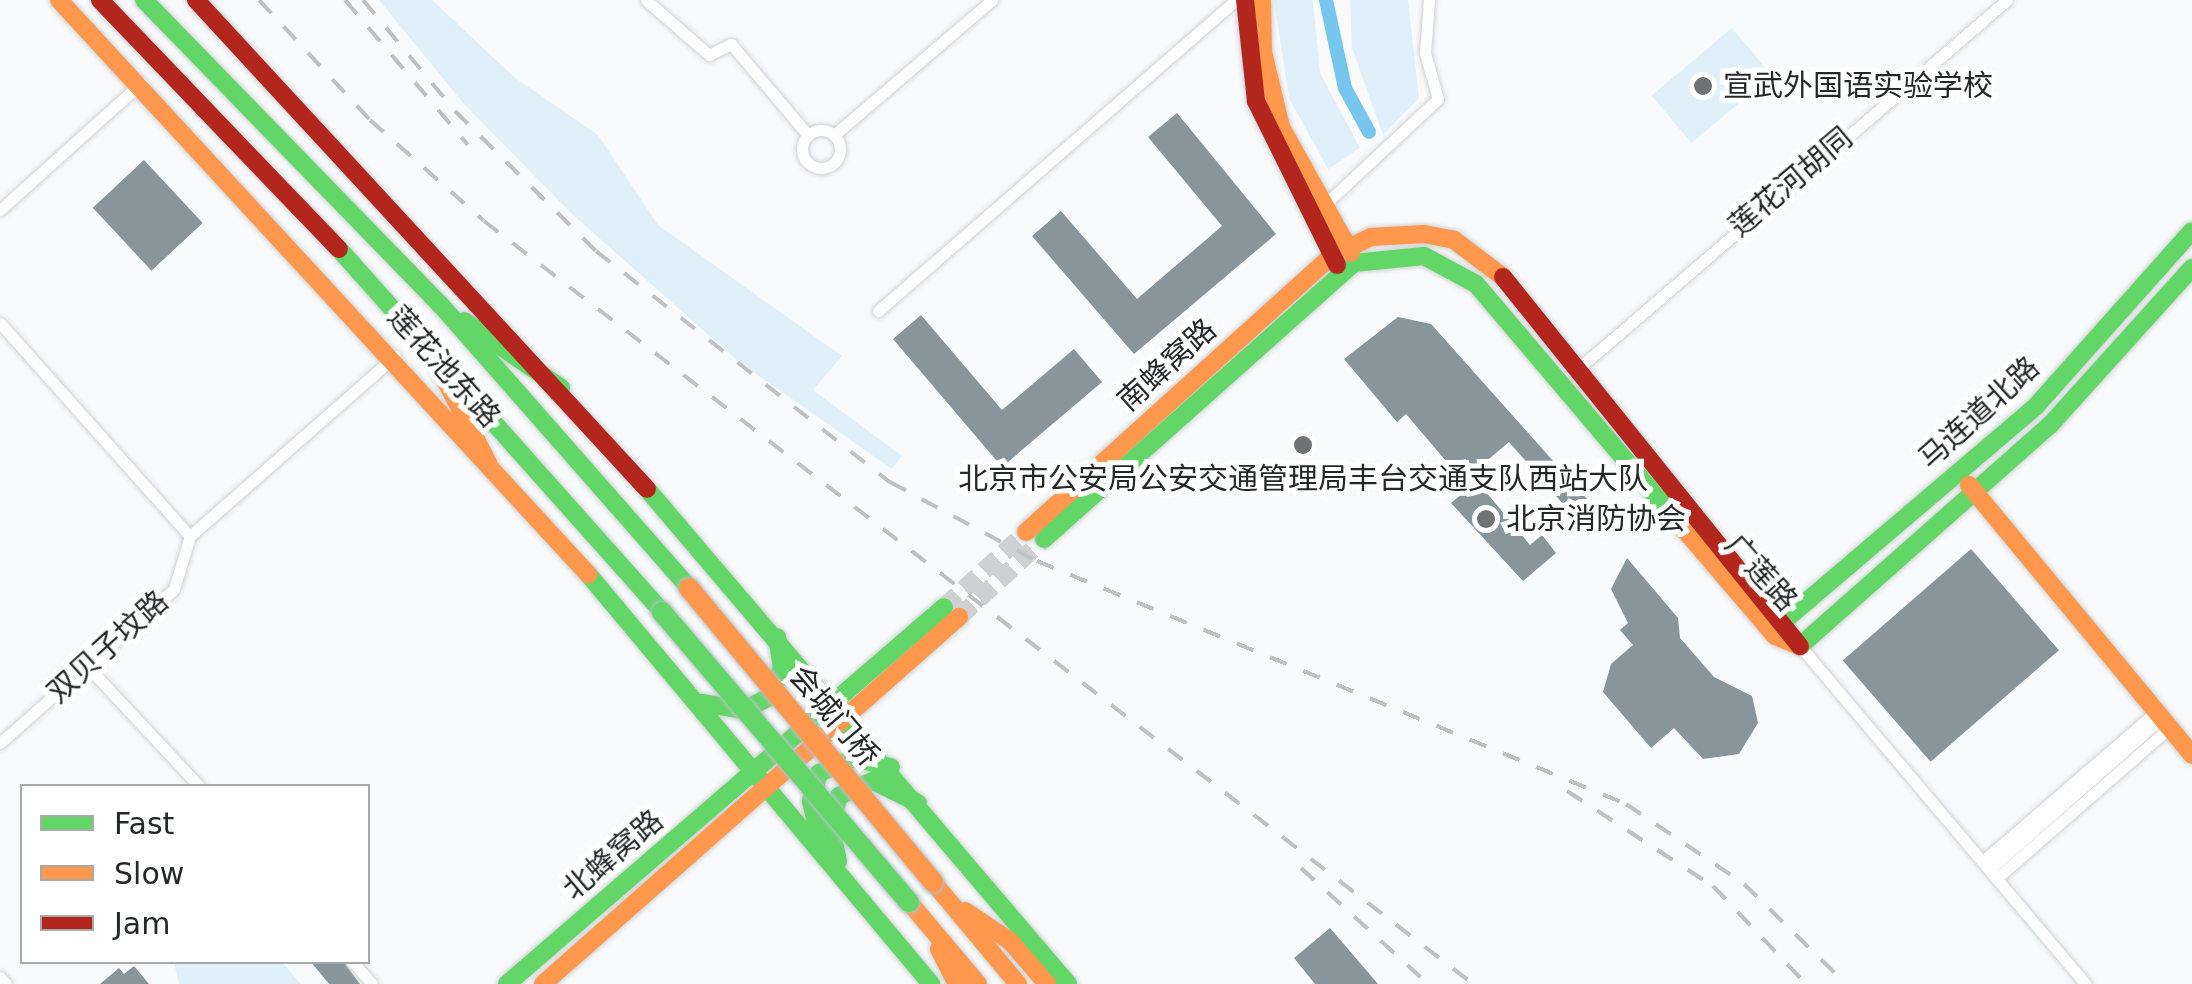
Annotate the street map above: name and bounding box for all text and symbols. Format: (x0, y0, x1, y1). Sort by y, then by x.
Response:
place label: 宣武外国语实验学校 (1723, 68, 1993, 104)
marker: 宣武外国语实验学校 (1692, 75, 1714, 97)
street label: 莲花河胡同 (1722, 120, 1860, 244)
street label: 莲花池东路 (380, 299, 508, 435)
street label: 南蜂窝路 (1110, 311, 1224, 419)
street label: 马连道北路 (1911, 349, 2047, 477)
marker: 北京市公安局公安交通管理局丰台交通支队西站大队 (1292, 434, 1314, 456)
place label: 北京市公安局公安交通管理局丰台交通支队西站大队 (958, 461, 1648, 497)
place label: 北京消防协会 (1506, 501, 1686, 537)
marker: 北京消防协会 (1475, 508, 1497, 530)
street label: 广莲路 (1718, 528, 1804, 618)
street label: 双贝子坟路 (40, 583, 176, 711)
street label: 会城门桥 (782, 658, 886, 774)
legend (20, 784, 370, 964)
street label: 北蜂窝路 (555, 803, 671, 907)
text: Fast (114, 806, 174, 841)
text: Slow (114, 856, 184, 891)
text: Jam (114, 906, 170, 941)

